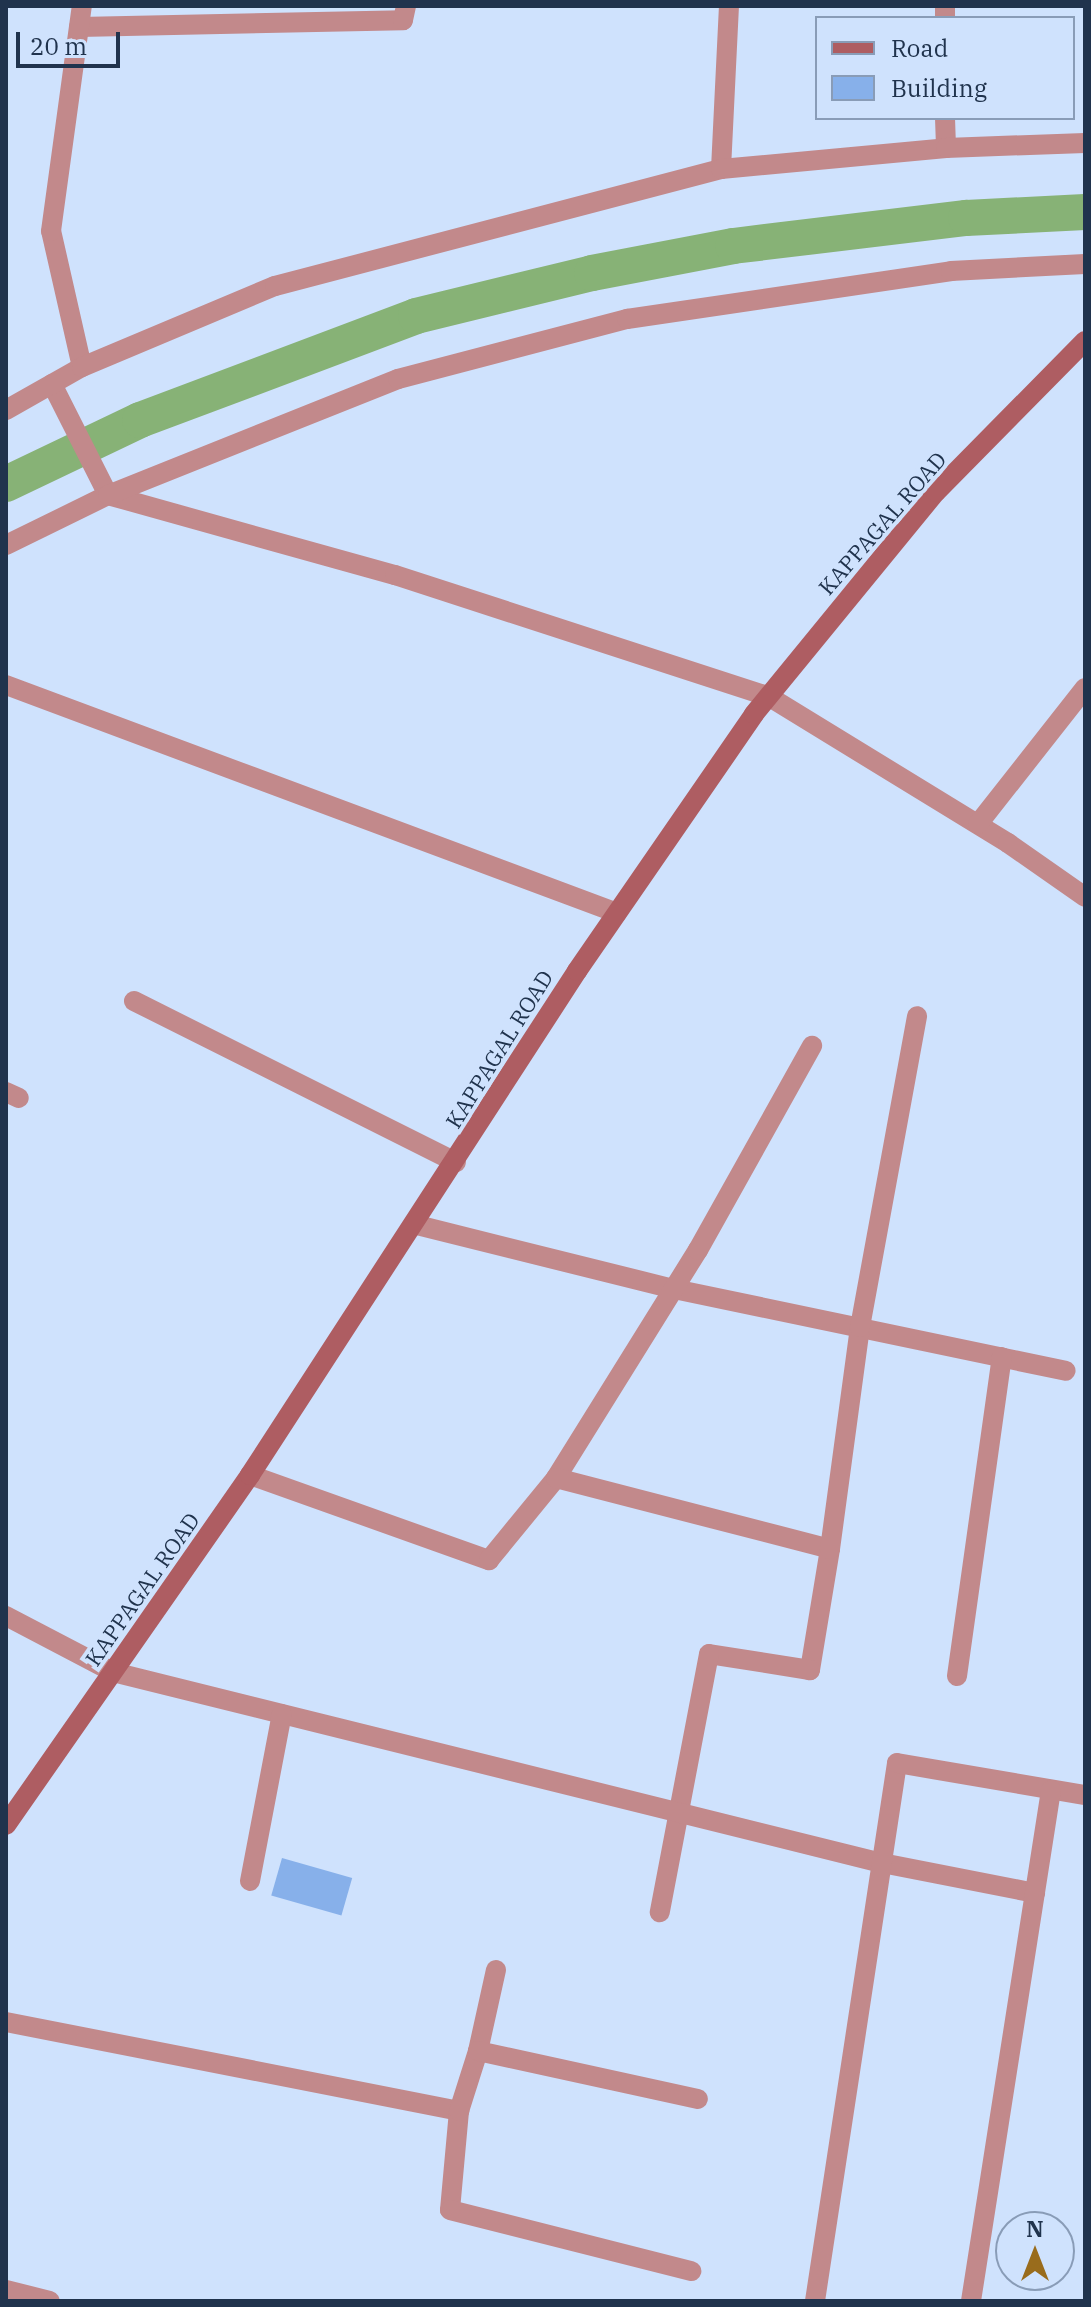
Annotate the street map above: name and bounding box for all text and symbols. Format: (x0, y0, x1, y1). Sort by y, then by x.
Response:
scale bar (20, 16, 124, 66)
legend (815, 16, 1075, 120)
text: 20 m (30, 30, 87, 62)
text: Road (891, 32, 948, 64)
text: Building (891, 72, 987, 104)
street label: KAPPAGAL ROAD (813, 446, 951, 600)
street label: KAPPAGAL ROAD (440, 965, 558, 1133)
street label: KAPPAGAL ROAD (79, 1507, 205, 1671)
north arrow (995, 2211, 1075, 2291)
text: N (1026, 2214, 1044, 2243)

